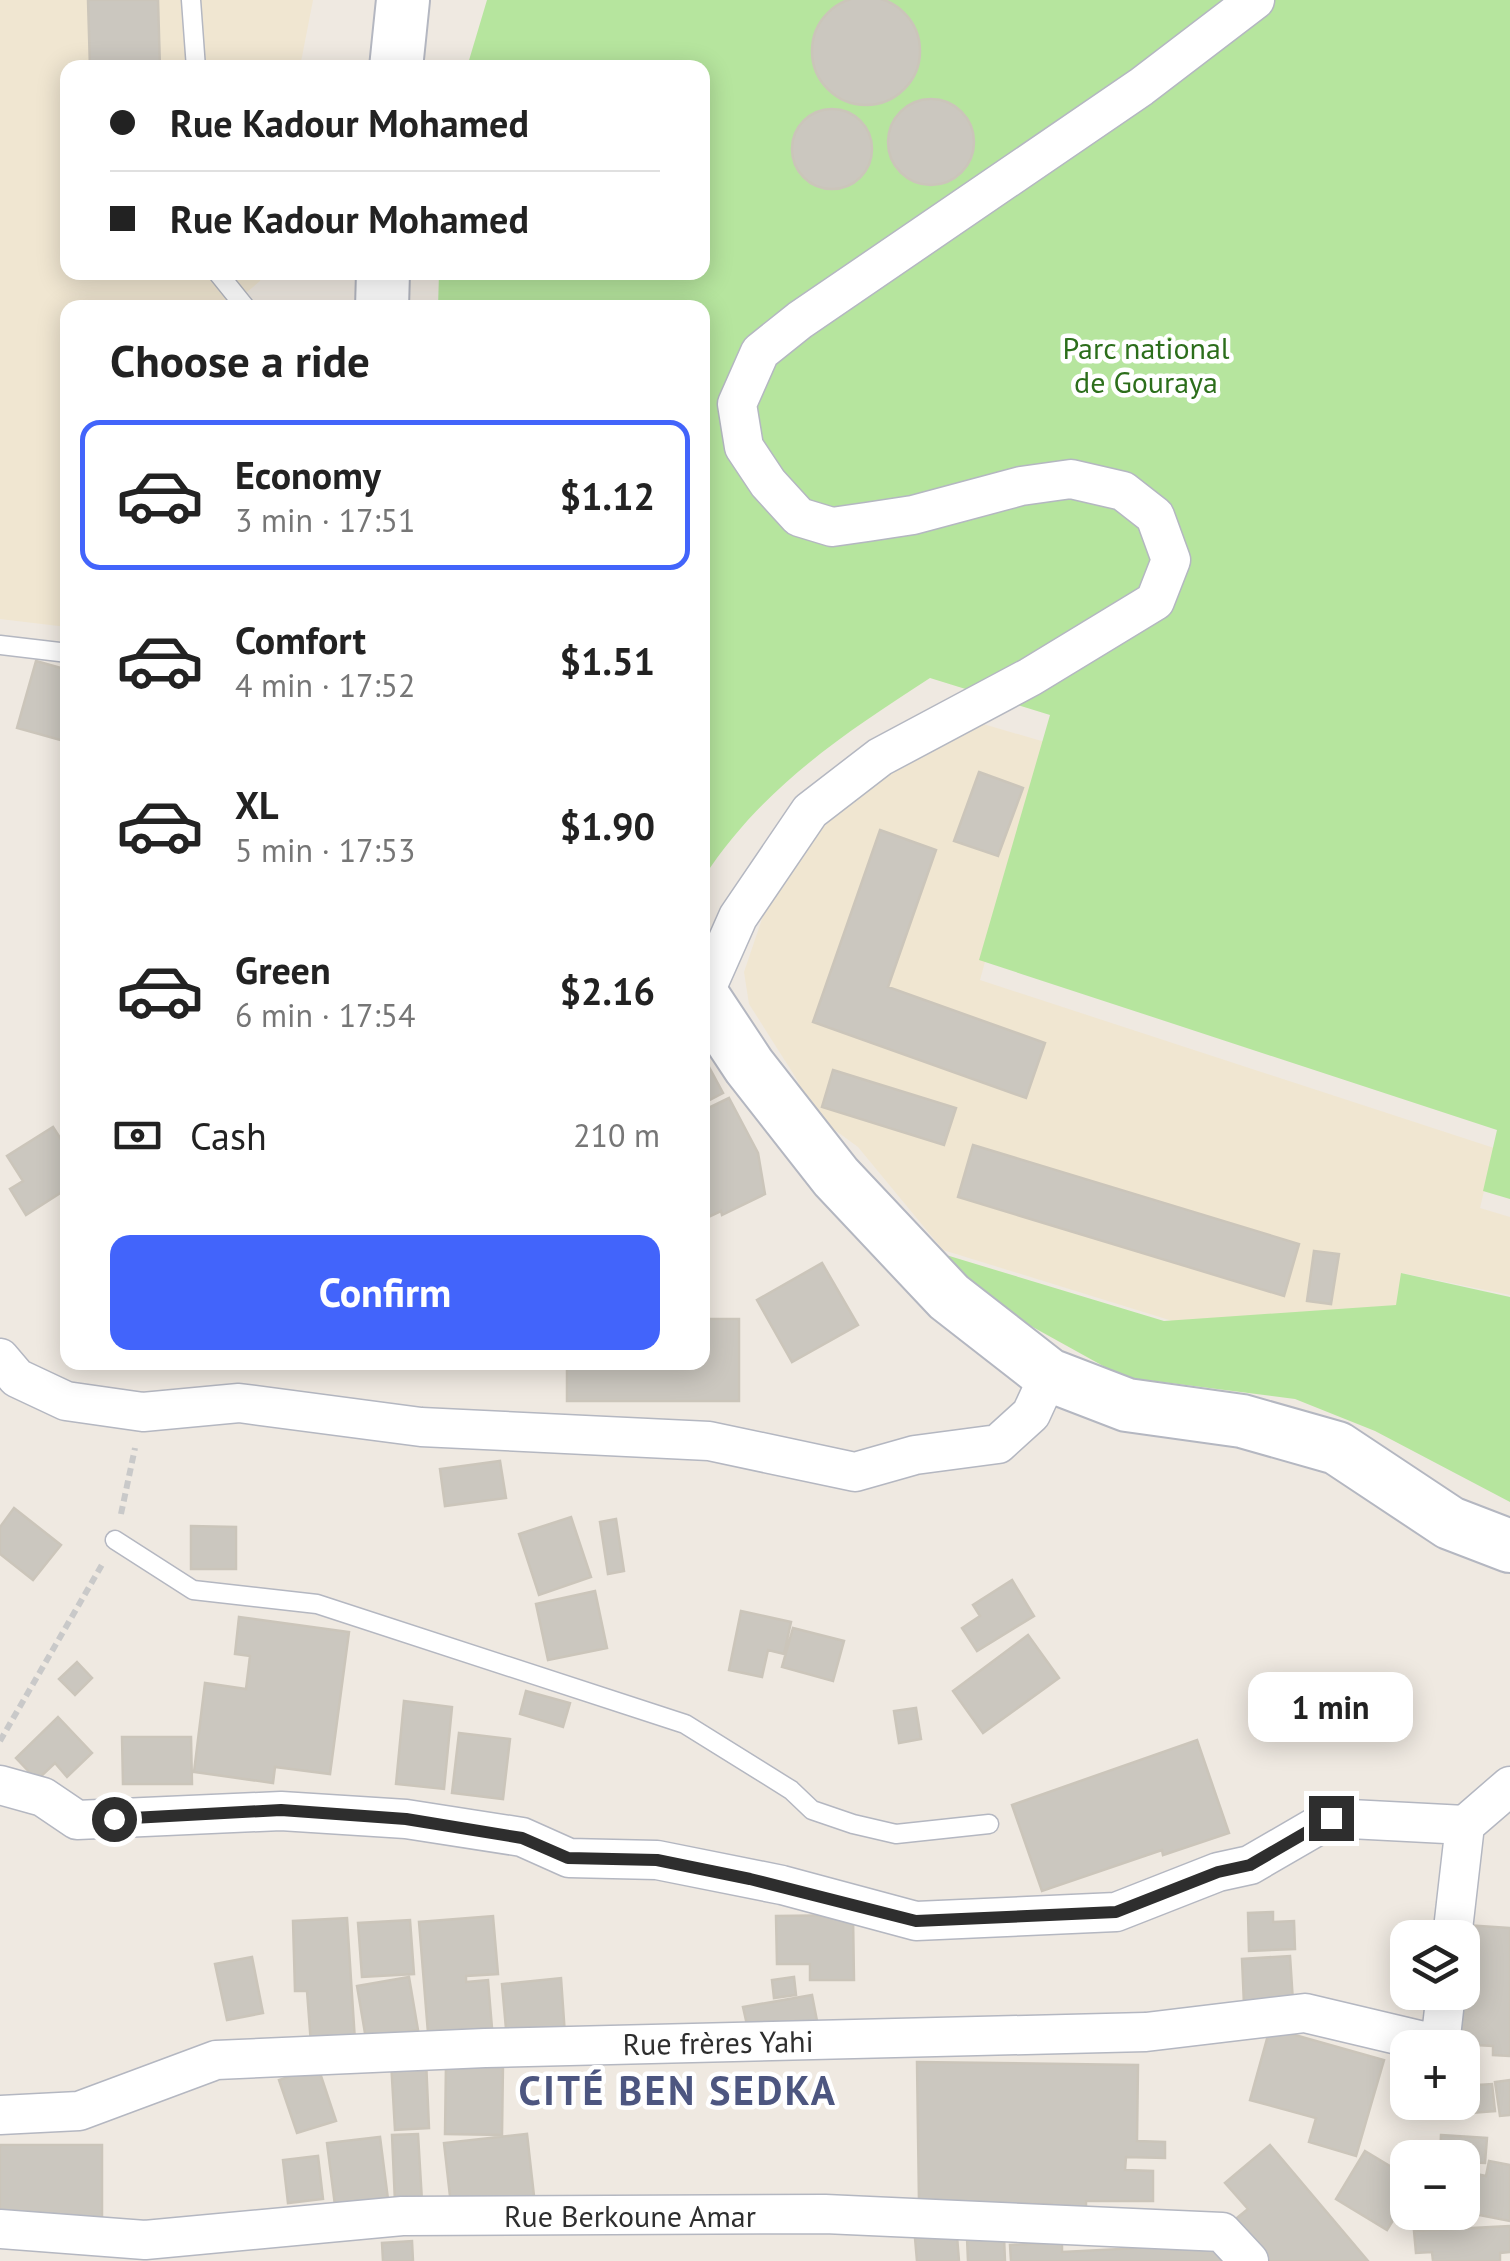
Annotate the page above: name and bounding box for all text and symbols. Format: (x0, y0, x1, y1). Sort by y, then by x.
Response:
text: Rue Kadour Mohamed (170, 98, 529, 147)
text: Rue Kadour Mohamed (170, 194, 529, 243)
park label: Parc national de Gouraya (1062, 328, 1230, 401)
text: Choose a ride (110, 331, 370, 389)
icon: car (115, 450, 205, 540)
text: Economy (235, 450, 381, 499)
text: $1.12 (559, 471, 655, 520)
text: 3 min · 17:51 (235, 499, 415, 541)
icon: car (115, 615, 205, 705)
text: Comfort (235, 615, 366, 664)
text: $1.51 (559, 636, 655, 685)
text: 4 min · 17:52 (235, 664, 415, 706)
icon: car (115, 780, 205, 870)
text: XL (235, 780, 279, 829)
text: $1.90 (559, 801, 655, 850)
text: 5 min · 17:53 (235, 829, 415, 871)
icon: car (115, 945, 205, 1035)
text: Green (235, 945, 331, 994)
text: $2.16 (559, 966, 655, 1015)
text: 6 min · 17:54 (235, 994, 415, 1036)
icon: cash (110, 1108, 165, 1163)
text: Cash (190, 1111, 267, 1160)
text: 210 m (573, 1114, 660, 1156)
button: Confirm (110, 1235, 660, 1350)
callout: 1 min (1248, 1673, 1414, 1743)
text: 1 min (1291, 1686, 1370, 1728)
route end (1309, 1796, 1354, 1841)
route start (92, 1797, 137, 1842)
map controls (1390, 1920, 1480, 2230)
button: layers (1390, 1920, 1480, 2010)
street label: Rue frères Yahi (622, 2021, 814, 2063)
button: + (1390, 2030, 1480, 2120)
district label: CITÉ BEN SEDKA (518, 2064, 838, 2116)
button: − (1390, 2140, 1480, 2230)
street label: Rue Berkoune Amar (504, 2196, 756, 2235)

